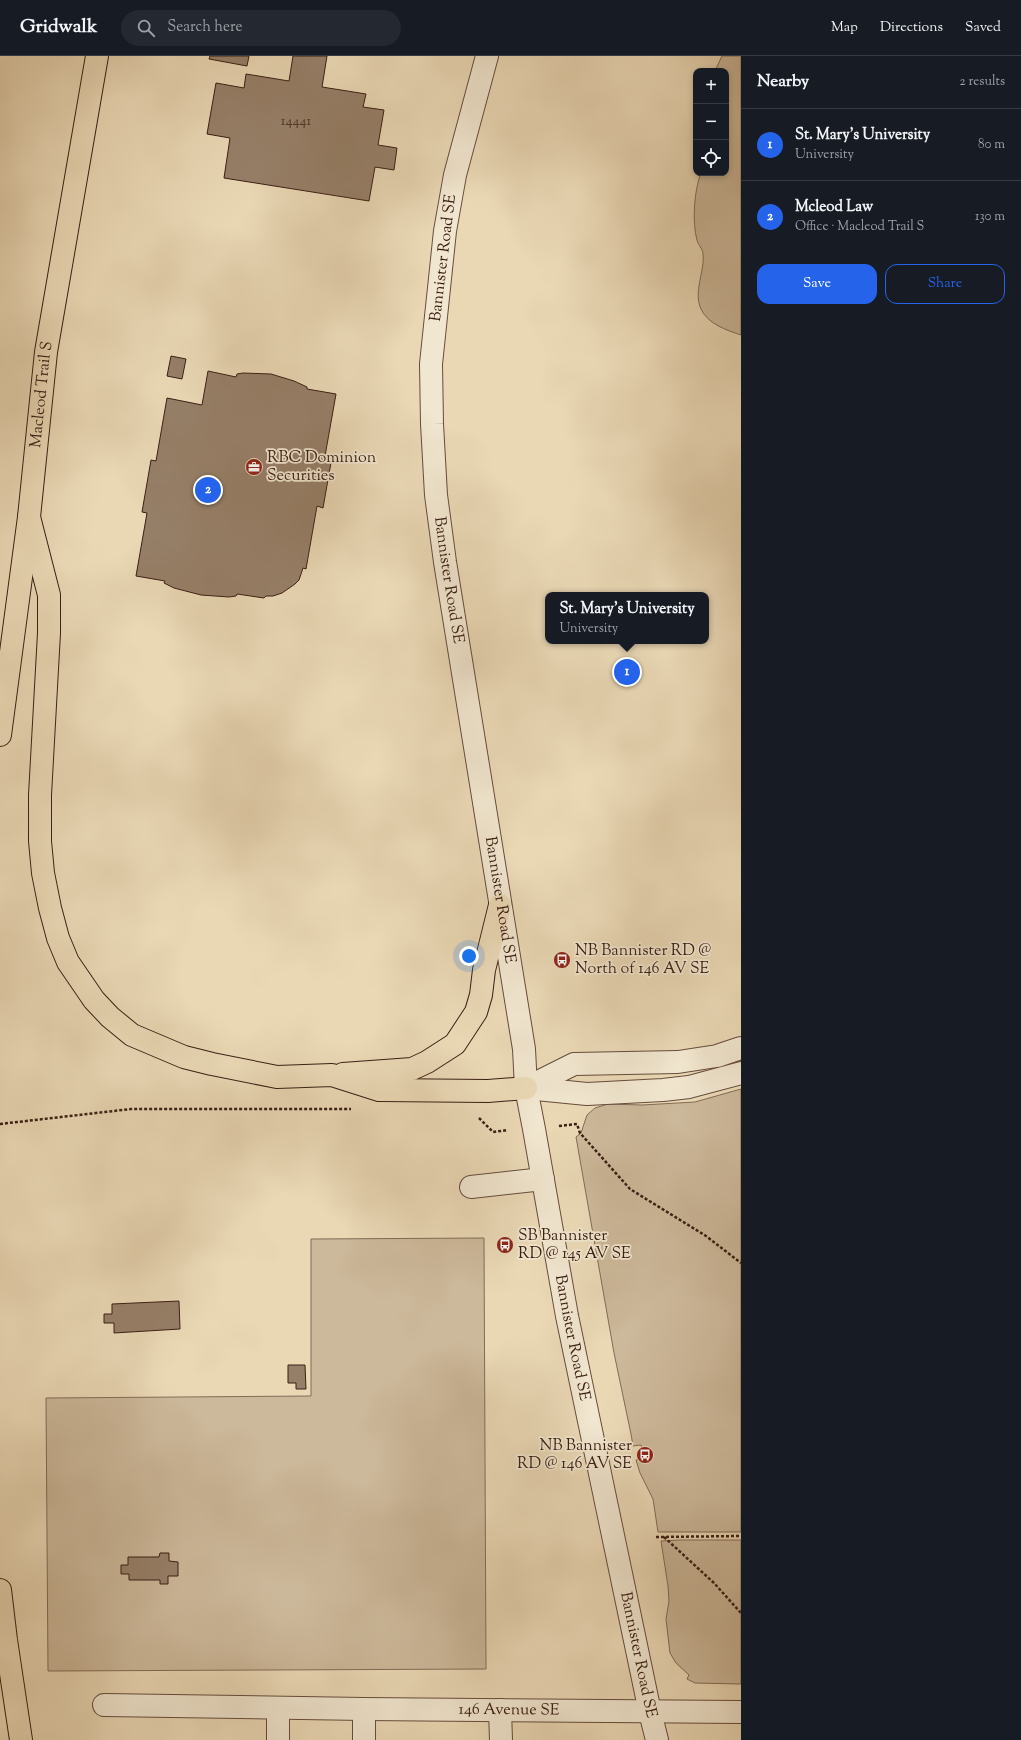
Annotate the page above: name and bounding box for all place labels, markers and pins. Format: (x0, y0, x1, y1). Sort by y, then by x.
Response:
place label: RBC Dominion Securities (267, 447, 377, 488)
office icon: RBC Dominion Securities (244, 457, 264, 477)
pin: 2 (195, 475, 221, 505)
pin: 1 (614, 657, 640, 687)
place label: NB Bannister RD @ North of 146 AV SE (575, 940, 712, 981)
bus stop icon: NB Bannister RD @ North of 146 AV SE (552, 950, 572, 970)
place label: SB Bannister RD @ 145 AV SE (518, 1225, 631, 1266)
bus stop icon: SB Bannister RD @ 145 AV SE (495, 1235, 515, 1255)
place label: NB Bannister RD @ 146 AV SE (517, 1435, 632, 1476)
bus stop icon: NB Bannister RD @ 146 AV SE (635, 1445, 655, 1465)

